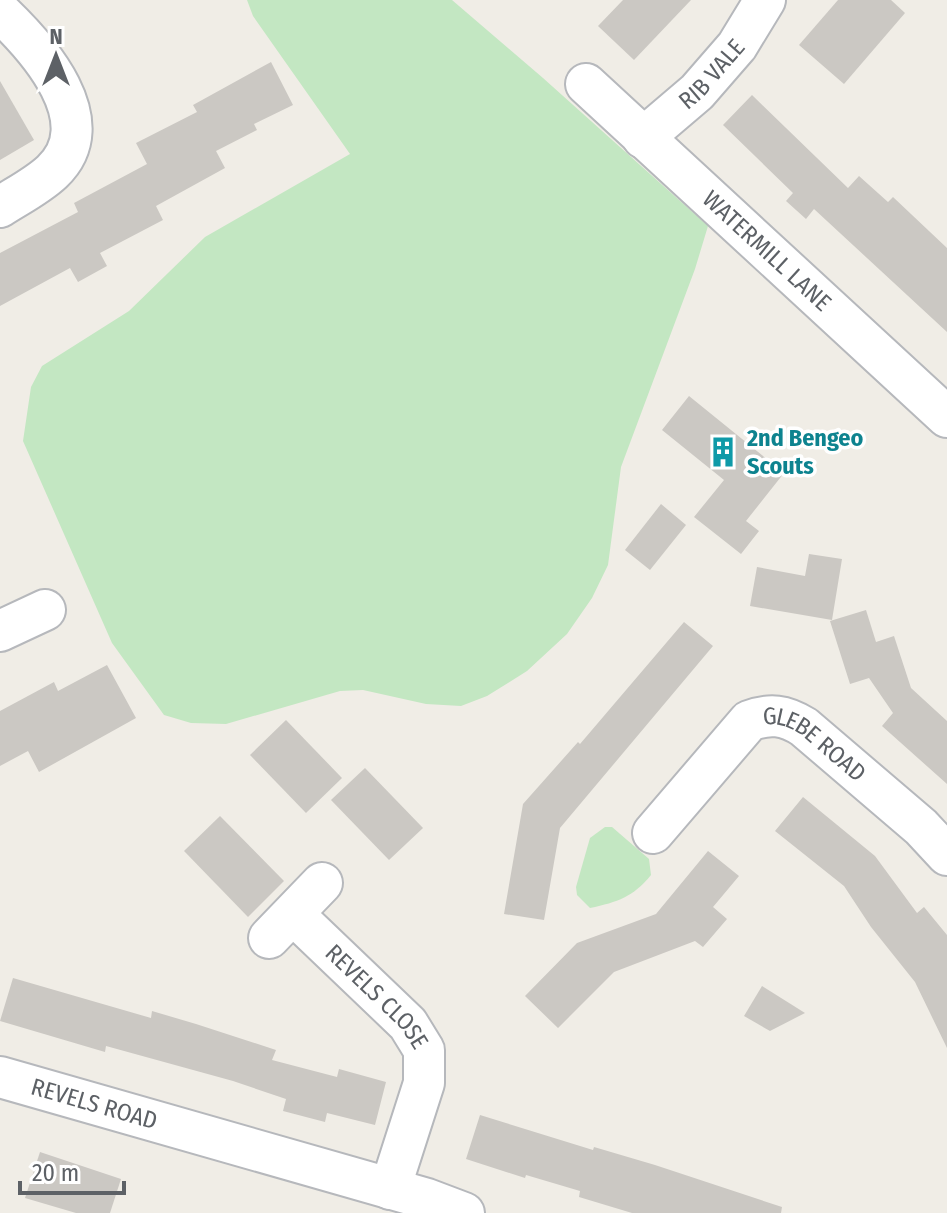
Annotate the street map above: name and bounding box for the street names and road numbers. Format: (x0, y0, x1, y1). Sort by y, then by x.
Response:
street label: RIB VALE (673, 33, 750, 115)
street label: WATERMILL LANE (697, 185, 837, 317)
street label: GLEBE ROAD (762, 702, 871, 787)
street label: REVELS CLOSE (320, 939, 434, 1054)
street label: REVELS ROAD (28, 1073, 161, 1135)

